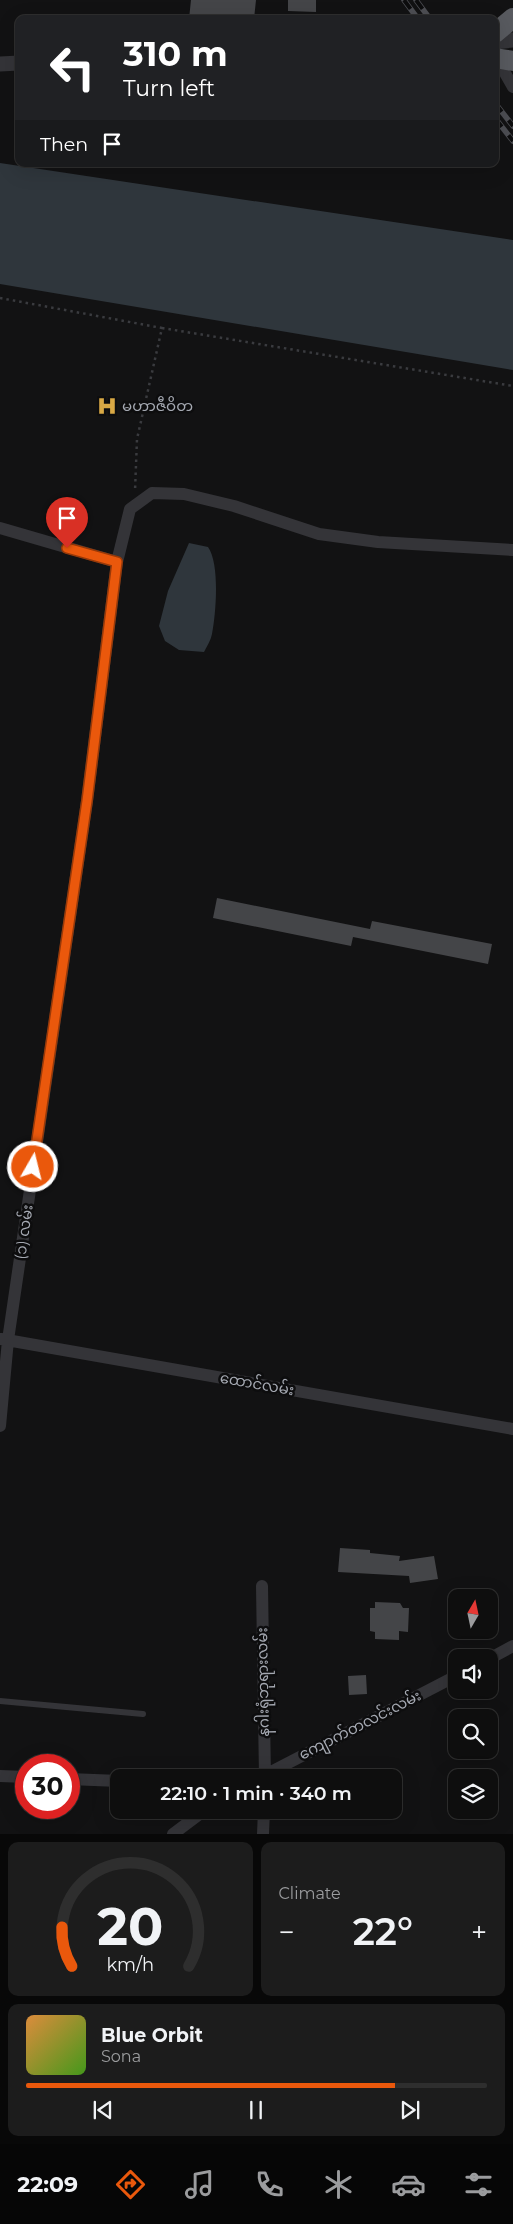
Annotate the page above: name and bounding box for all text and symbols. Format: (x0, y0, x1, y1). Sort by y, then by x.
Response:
text: 310 m (123, 32, 228, 75)
icon: left (40, 35, 105, 100)
text: Turn left (123, 75, 215, 102)
icon: arrive (98, 130, 126, 158)
text: Then (40, 133, 88, 156)
hospital icon: မဟာဇီဝိတ (96, 395, 118, 417)
place label: မဟာဇီဝိတ (122, 396, 193, 415)
pin (46, 497, 88, 548)
icon: arrive (53, 504, 81, 532)
position arrow (6, 1140, 58, 1192)
street label: (၁) လမ်း (10, 1203, 37, 1261)
street label: ထောင်လမ်း (219, 1368, 296, 1399)
north arrow (448, 1589, 498, 1639)
map controls (448, 1589, 498, 1819)
street label: နဂါးရုံဘုရားလမ်း (252, 1627, 276, 1737)
button: sound (448, 1649, 498, 1699)
street label: ကျောက်တလင်းလမ်း (295, 1686, 425, 1766)
button: search (448, 1709, 498, 1759)
speed limit sign: 30 (15, 1754, 80, 1819)
button: layers (448, 1769, 498, 1819)
text: 22:10 · 1 min · 340 m (160, 1782, 352, 1805)
text: Climate (279, 1884, 341, 1903)
text: 20 (97, 1895, 163, 1958)
text: 22° (353, 1908, 413, 1955)
text: − (279, 1915, 295, 1949)
text: + (471, 1915, 487, 1949)
text: km/h (106, 1954, 154, 1975)
text: Blue Orbit (101, 2024, 203, 2047)
text: Sona (101, 2047, 141, 2066)
icon: previous (89, 2096, 117, 2124)
icon: pause (242, 2096, 270, 2124)
icon: next (396, 2096, 424, 2124)
icon: directions (113, 2167, 148, 2202)
icon: music (182, 2167, 217, 2202)
icon: phone (252, 2167, 287, 2202)
icon: climate (321, 2167, 356, 2202)
icon: car (391, 2167, 426, 2202)
icon: filters (461, 2167, 496, 2202)
text: 22:09 (17, 2171, 78, 2198)

